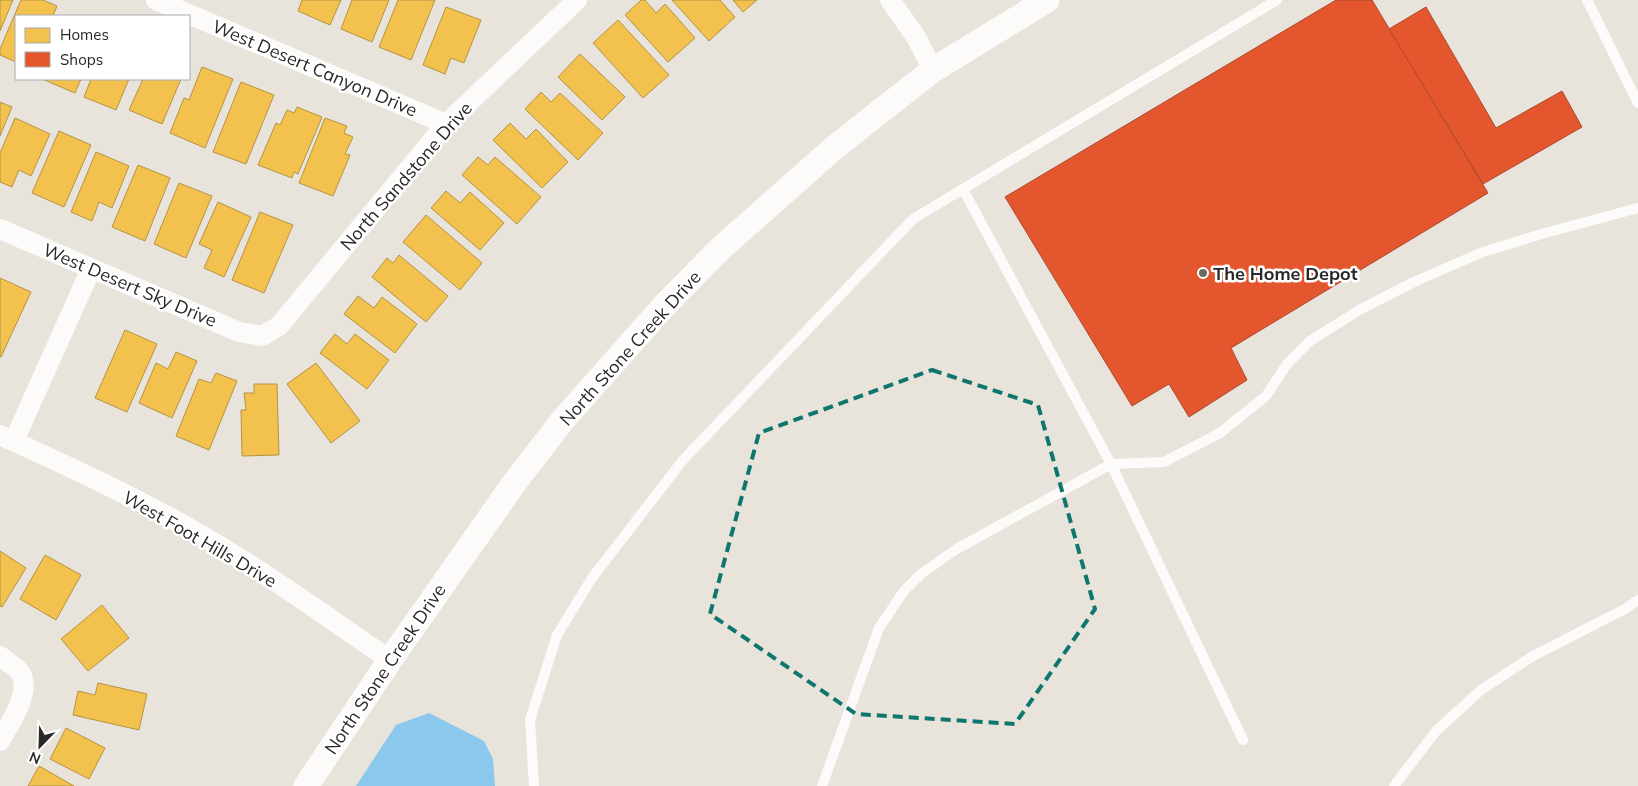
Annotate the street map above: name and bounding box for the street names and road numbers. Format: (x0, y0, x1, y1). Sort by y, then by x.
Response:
street label: West Desert Canyon Drive (209, 14, 421, 122)
street label: North Sandstone Drive (335, 97, 477, 255)
street label: West Desert Sky Drive (40, 238, 220, 332)
street label: North Stone Creek Drive (554, 266, 706, 430)
street label: West Foot Hills Drive (119, 486, 281, 592)
street label: North Stone Creek Drive (319, 579, 451, 759)

